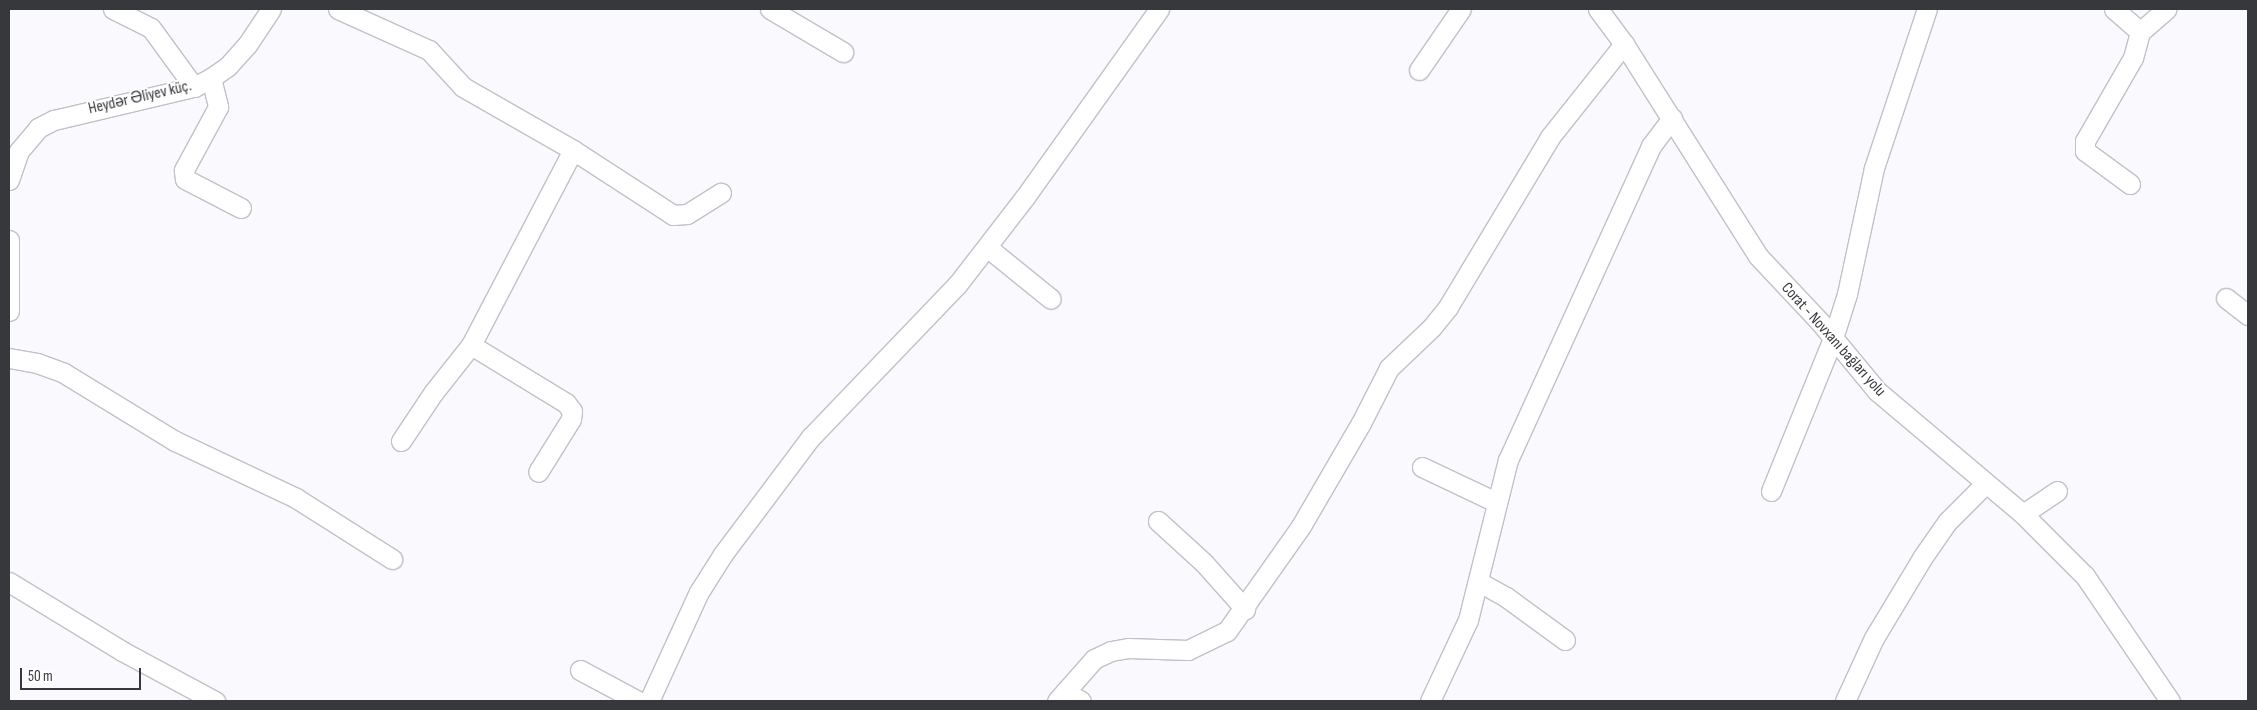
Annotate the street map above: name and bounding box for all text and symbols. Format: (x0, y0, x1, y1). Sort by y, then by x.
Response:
street label: Heydər Əliyev küç. (87, 77, 193, 119)
street label: Corat - Novxanı bağları yolu (1777, 279, 1889, 401)
scale bar (22, 658, 144, 690)
text: 50 m (28, 667, 53, 686)

